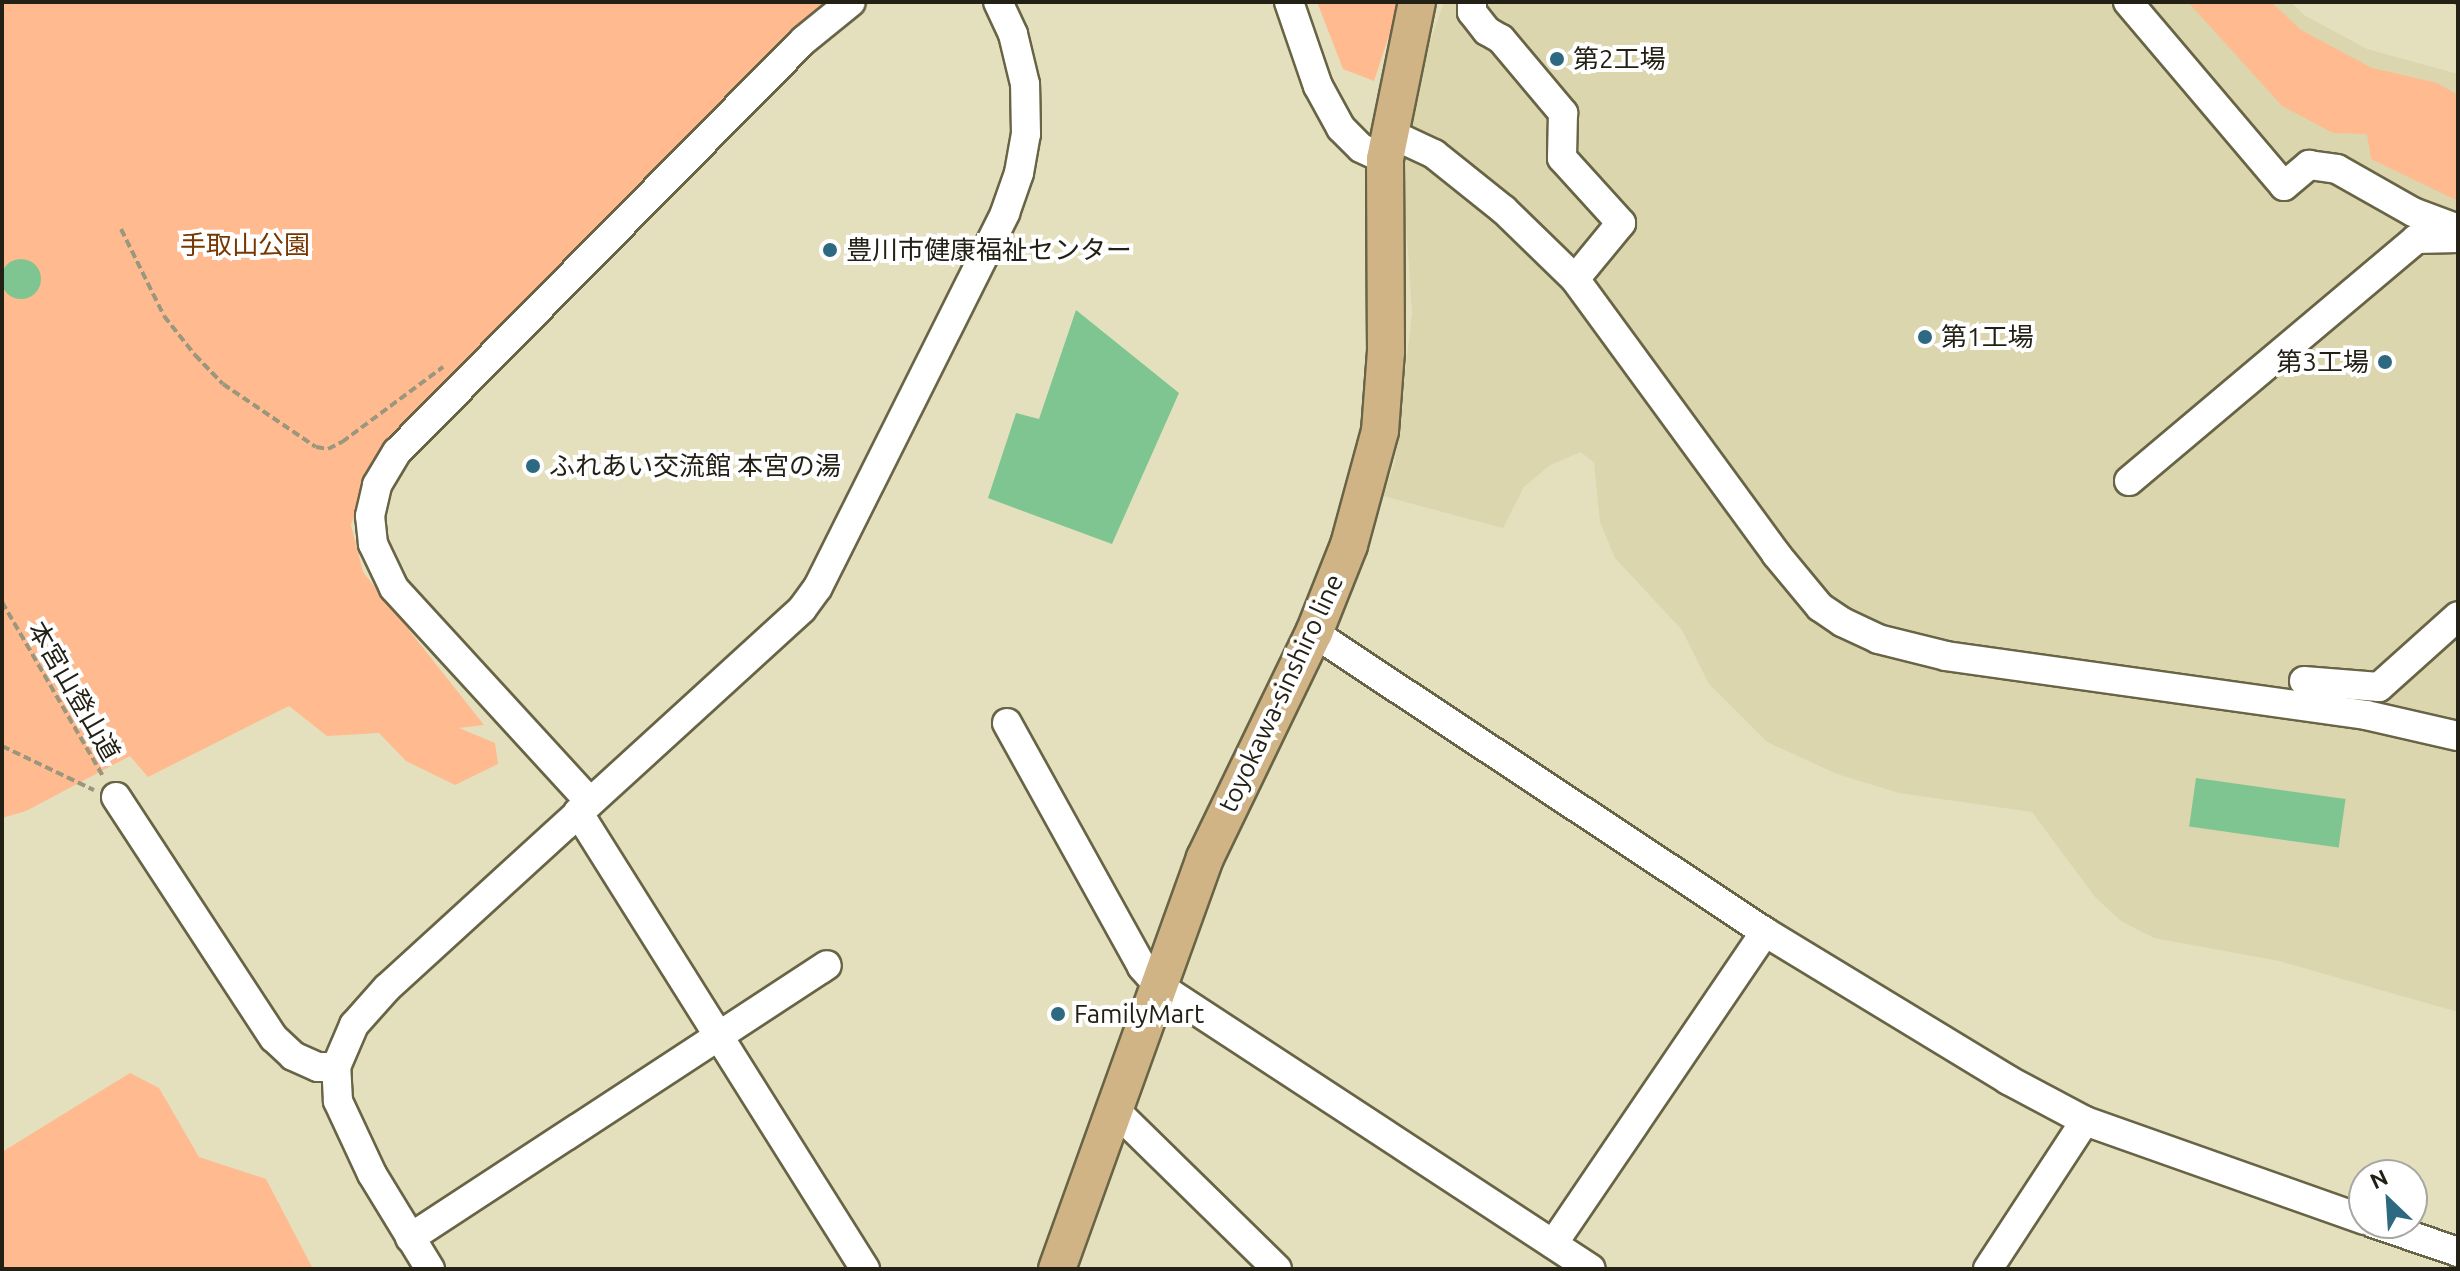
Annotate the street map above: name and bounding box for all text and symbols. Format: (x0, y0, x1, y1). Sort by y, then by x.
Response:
place label: 第2工場 (1573, 43, 1666, 75)
marker: 第2工場 (1548, 50, 1566, 68)
park label: 手取山公園 (180, 229, 310, 261)
place label: 豊川市健康福祉センター (846, 234, 1132, 266)
marker: 豊川市健康福祉センター (821, 241, 839, 259)
place label: 第1工場 (1941, 321, 2034, 353)
marker: 第1工場 (1916, 328, 1934, 346)
place label: 第3工場 (2276, 346, 2369, 378)
marker: 第3工場 (2376, 353, 2394, 371)
place label: ふれあい交流館 本宮の湯 (549, 450, 841, 482)
marker: ふれあい交流館 本宮の湯 (524, 457, 542, 475)
street label: toyokawa-sinshiro line (1212, 569, 1350, 817)
street label: 本宮山登山道 (21, 616, 127, 766)
place label: FamilyMart (1074, 998, 1204, 1030)
marker: FamilyMart (1049, 1005, 1067, 1023)
north arrow (2348, 1159, 2428, 1239)
text: N (2366, 1164, 2391, 1193)

